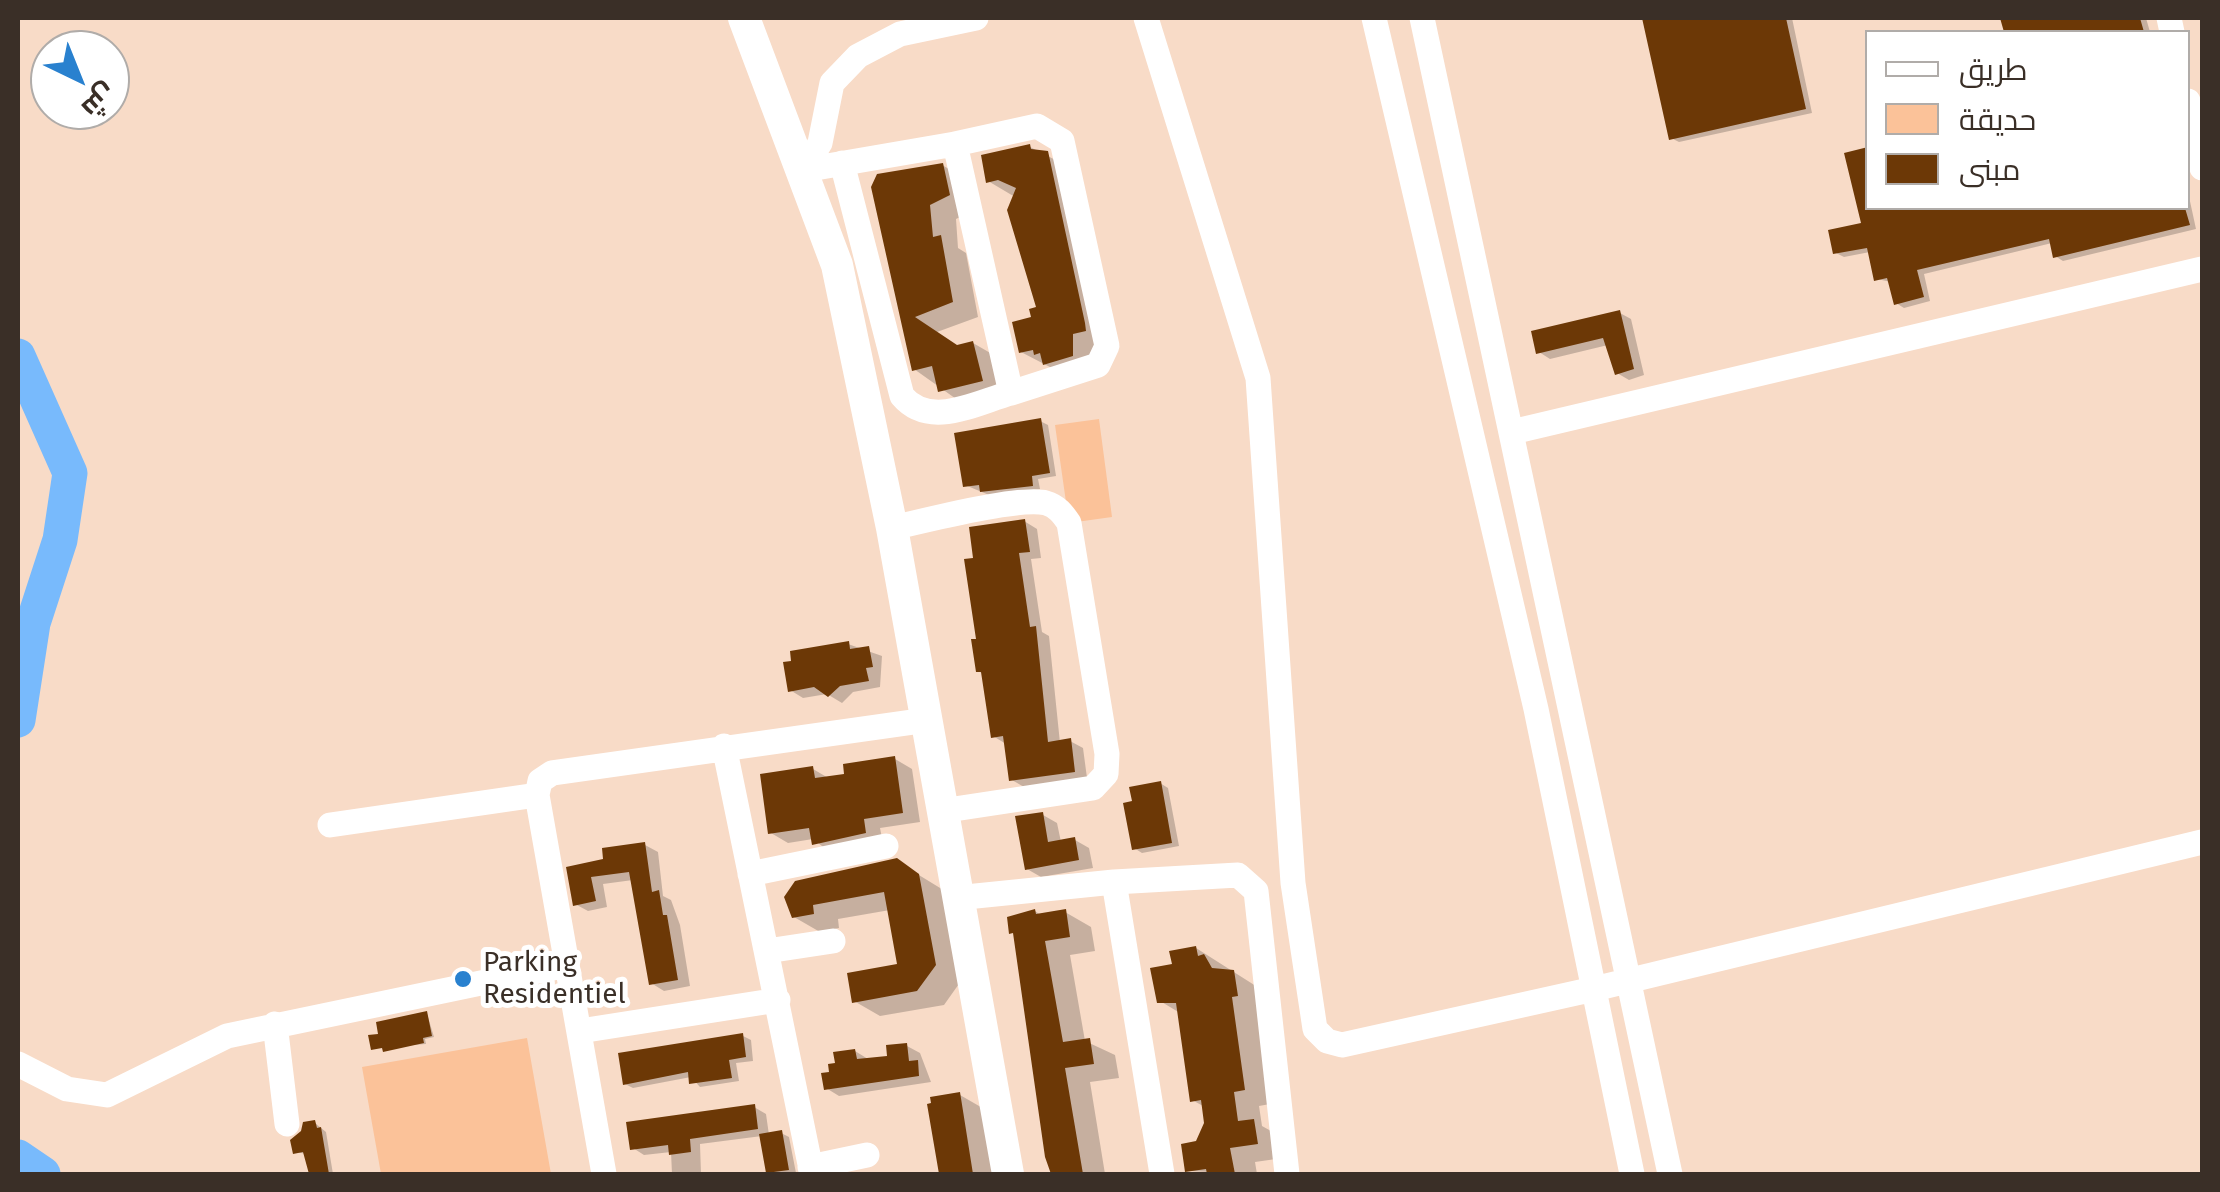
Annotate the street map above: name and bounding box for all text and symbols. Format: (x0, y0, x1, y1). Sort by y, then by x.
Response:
north arrow (30, 30, 130, 130)
legend (1865, 30, 2190, 210)
text: طريق (1959, 52, 2028, 88)
text: ش (75, 77, 124, 125)
text: حديقة (1959, 102, 2036, 138)
text: مبنى (1959, 152, 2020, 188)
place label: Parking Residentiel (483, 946, 626, 1012)
marker: Parking Residentiel (452, 968, 474, 990)

